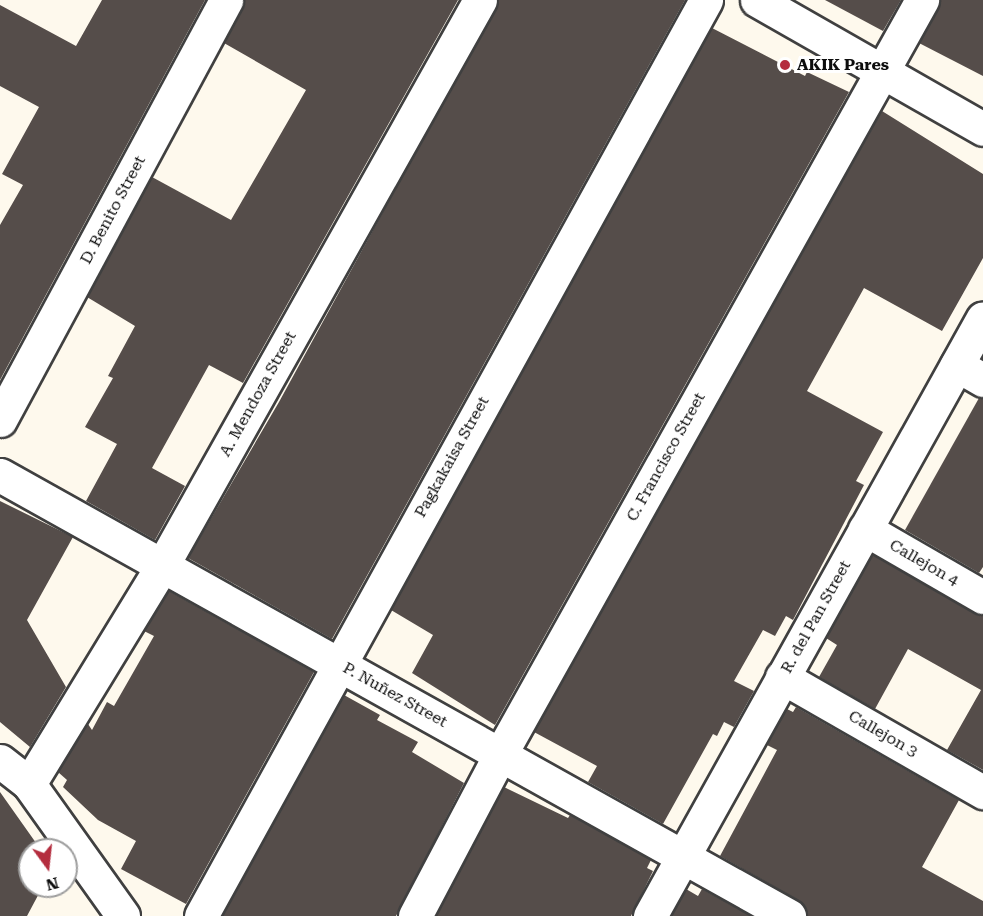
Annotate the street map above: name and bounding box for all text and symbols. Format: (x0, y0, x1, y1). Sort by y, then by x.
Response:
place label: AKIK Pares (797, 55, 889, 75)
marker: AKIK Pares (778, 58, 792, 72)
street label: D. Benito Street (76, 153, 150, 267)
street label: A. Mendoza Street (216, 328, 300, 460)
street label: C. Francisco Street (623, 389, 709, 525)
street label: Pagkakaisa Street (411, 393, 493, 521)
street label: Callejon 4 (886, 536, 962, 590)
street label: R. del Pan Street (777, 557, 855, 677)
street label: P. Nuñez Street (339, 658, 451, 732)
street label: Callejon 3 (845, 707, 921, 761)
north arrow (18, 838, 78, 898)
text: N (44, 873, 61, 895)

